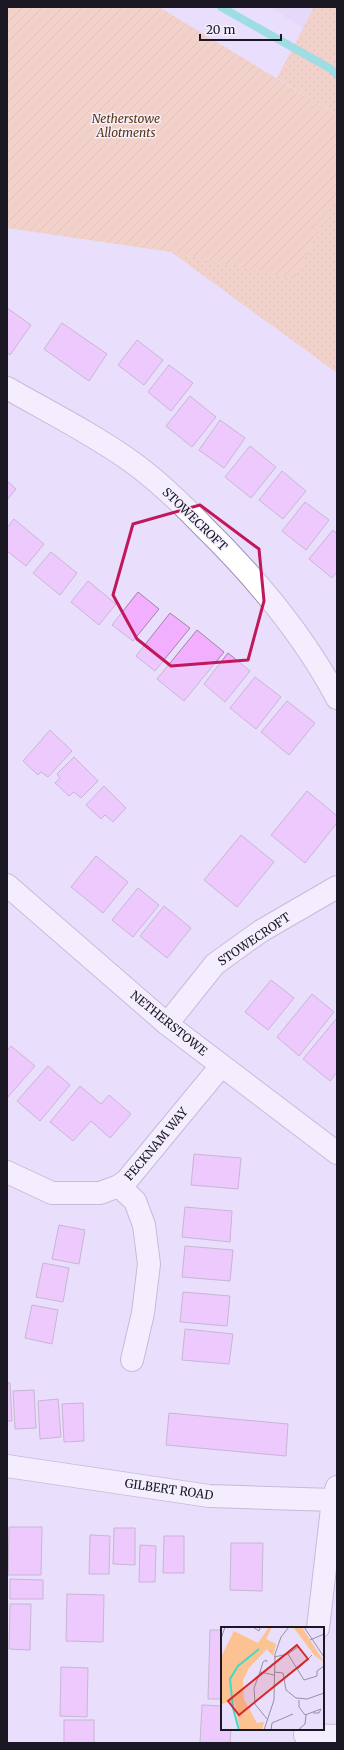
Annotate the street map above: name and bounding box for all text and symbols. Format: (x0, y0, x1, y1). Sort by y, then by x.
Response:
scale bar (200, 16, 281, 42)
text: 20 m (206, 22, 235, 37)
park label: Netherstowe Allotments (92, 111, 160, 140)
street label: STOWECROFT (160, 484, 231, 554)
street label: STOWECROFT (215, 909, 294, 969)
street label: NETHERSTOWE (128, 987, 211, 1059)
street label: FECKNAM WAY (121, 1104, 191, 1184)
street label: GILBERT ROAD (124, 1475, 214, 1503)
inset map (221, 1627, 324, 1730)

